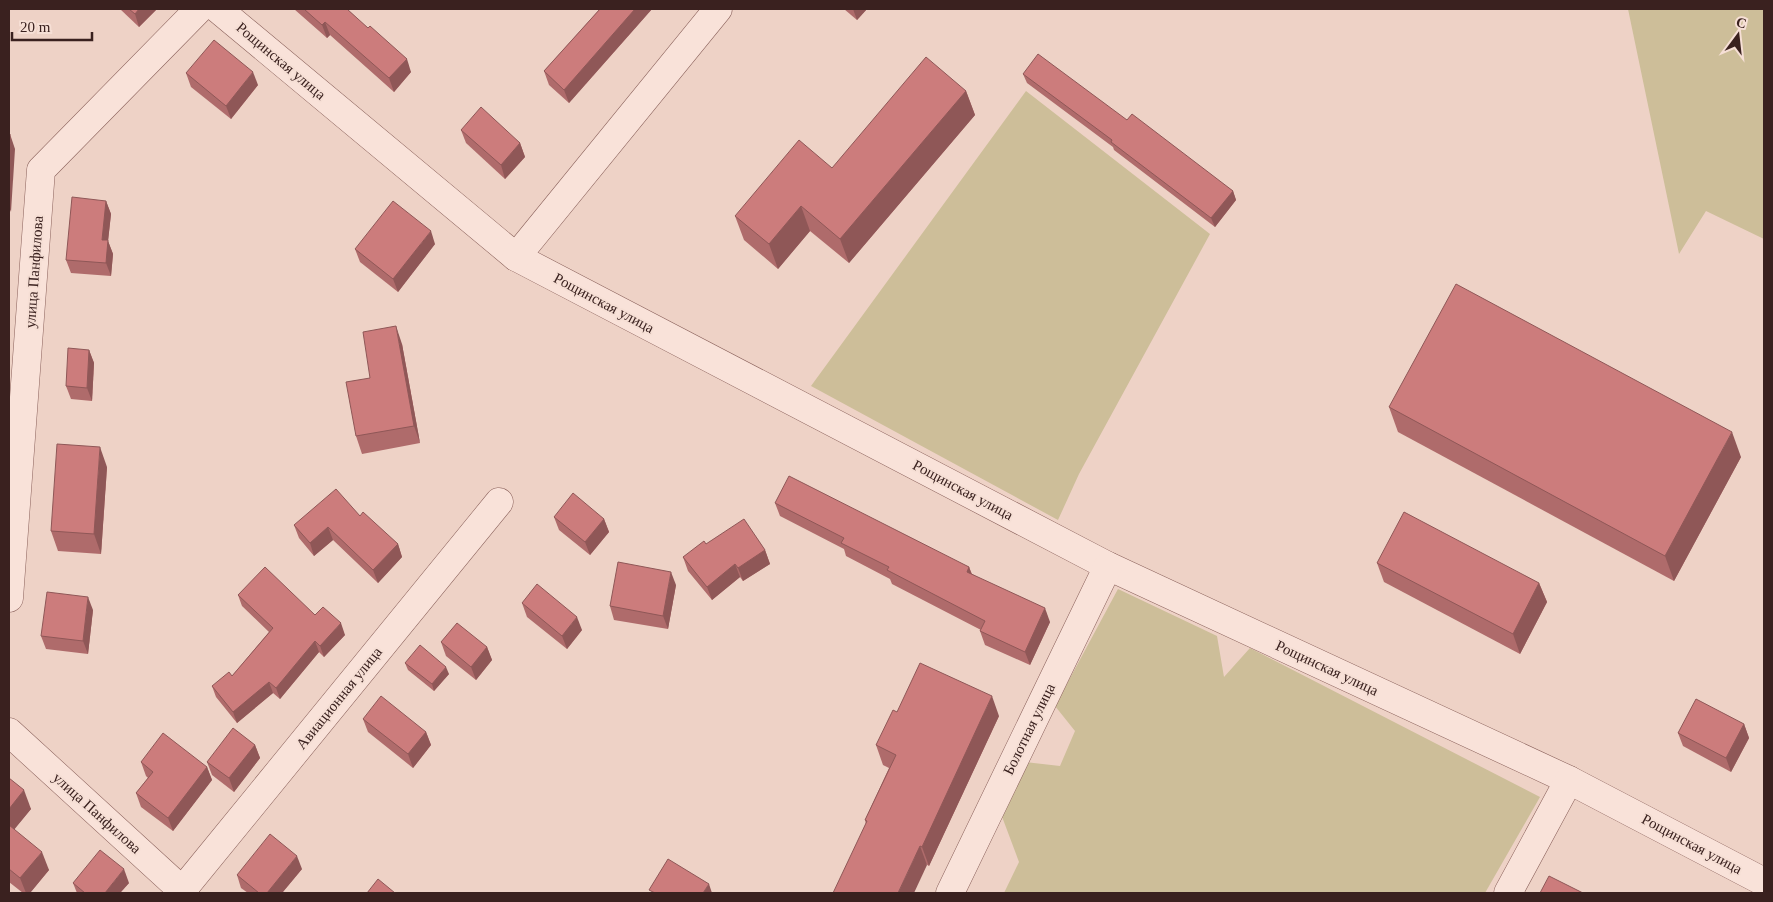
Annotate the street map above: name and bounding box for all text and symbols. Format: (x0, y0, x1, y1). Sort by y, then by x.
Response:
scale bar (12, 10, 92, 42)
north arrow (1713, 10, 1763, 60)
text: С (1734, 14, 1748, 31)
text: 20 m (20, 19, 51, 35)
street label: Рощинская улица (233, 19, 329, 103)
street label: улица Панфилова (22, 215, 46, 329)
street label: Рощинская улица (551, 270, 657, 336)
street label: Рощинская улица (910, 457, 1016, 523)
street label: Рощинская улица (1273, 637, 1381, 699)
street label: Авиационная улица (293, 644, 385, 752)
street label: Болотная улица (1000, 680, 1058, 777)
street label: улица Панфилова (50, 769, 144, 857)
street label: Рощинская улица (1639, 811, 1745, 877)

